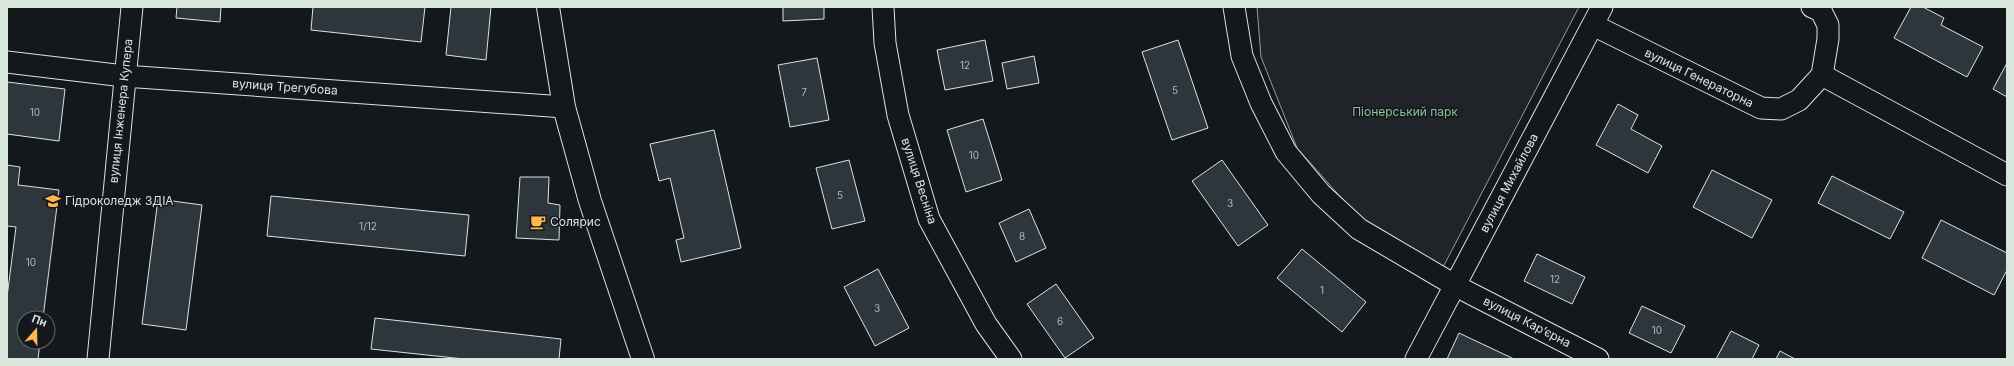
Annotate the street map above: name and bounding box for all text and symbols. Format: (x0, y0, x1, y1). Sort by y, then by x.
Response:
street label: вулиця Інженера Купера (105, 38, 136, 184)
street label: вулиця Генераторна (1642, 45, 1756, 110)
house number: 12 (960, 59, 970, 71)
street label: вулиця Трегубова (232, 75, 338, 98)
house number: 5 (1172, 84, 1178, 96)
house number: 7 (801, 86, 807, 98)
park label: Піонерський парк (1352, 104, 1458, 119)
house number: 10 (30, 106, 40, 118)
street label: вулиця Михайлова (1476, 131, 1541, 235)
street label: вулиця Весніна (898, 136, 940, 226)
house number: 10 (969, 149, 979, 161)
house number: 5 (837, 189, 843, 201)
school or university icon: Гідроколедж ЗДIА (44, 192, 62, 210)
place label: Гідроколедж ЗДIА (65, 193, 174, 208)
house number: 3 (1227, 197, 1233, 209)
cafe icon: Солярис (529, 213, 547, 231)
place label: Солярис (550, 214, 601, 229)
house number: 1/12 (359, 220, 377, 232)
house number: 8 (1019, 230, 1025, 242)
house number: 10 (26, 256, 36, 268)
house number: 12 (1550, 273, 1560, 285)
house number: 1 (1320, 284, 1324, 296)
street label: вулиця Кар’єрна (1481, 293, 1574, 350)
house number: 3 (874, 302, 880, 314)
north arrow (16, 310, 56, 350)
text: Пн (30, 311, 49, 330)
house number: 6 (1057, 315, 1063, 327)
house number: 10 (1652, 324, 1662, 336)

